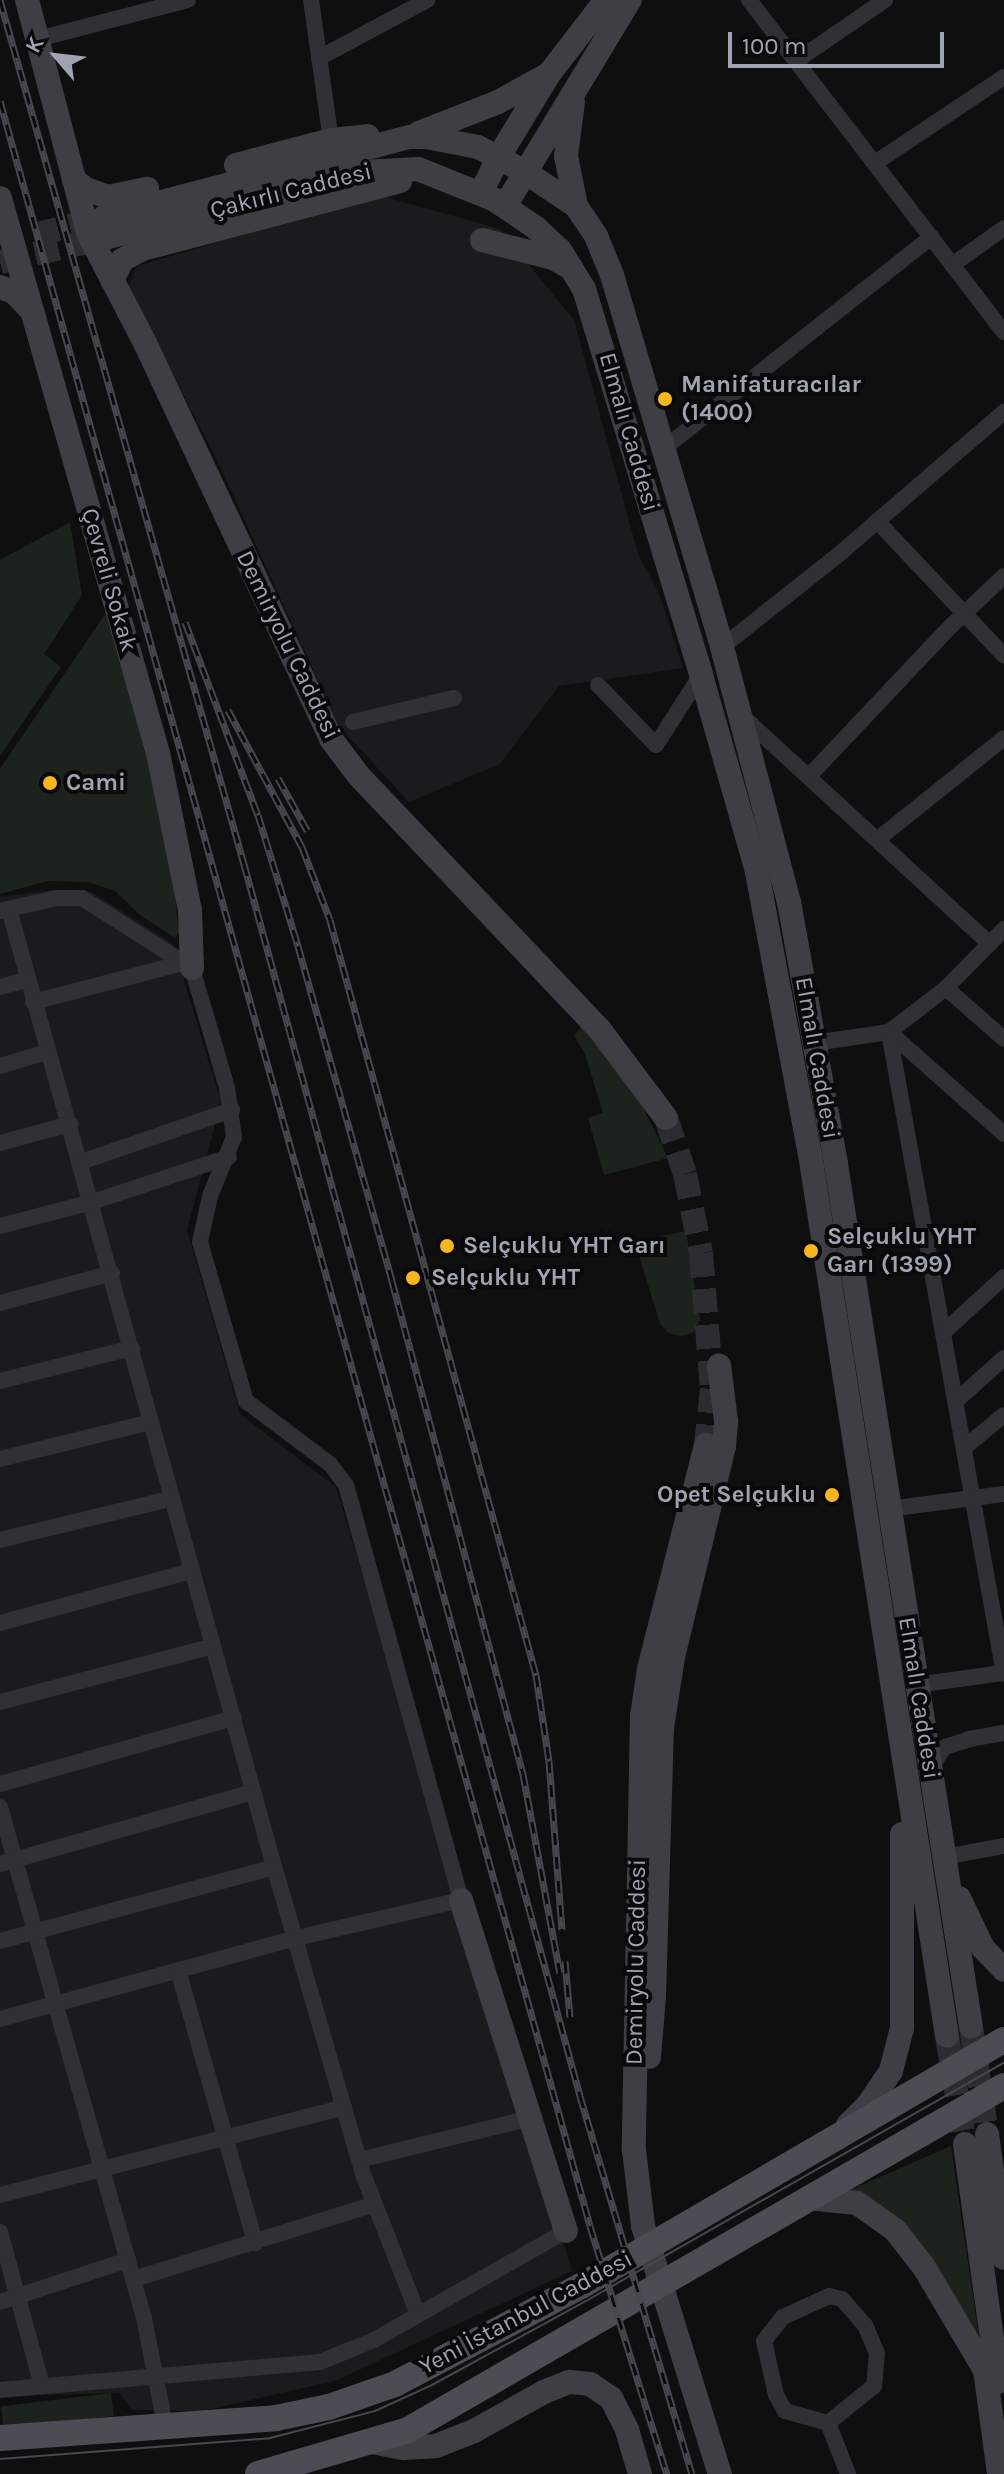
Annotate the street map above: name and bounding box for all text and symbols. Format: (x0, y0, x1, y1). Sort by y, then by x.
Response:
north arrow (16, 16, 96, 96)
scale bar (732, 16, 948, 66)
text: K (20, 32, 50, 57)
text: 100 m (742, 32, 807, 60)
street label: Çakırlı Caddesi (207, 157, 375, 225)
street label: Elmalı Caddesi (593, 349, 665, 515)
place label: Manifaturacılar (1400) (681, 371, 861, 427)
marker: Manifaturacılar (1400) (656, 390, 674, 408)
street label: Çevreli Sokak (75, 505, 143, 655)
street label: Demiryolu Caddesi (230, 546, 346, 744)
place label: Cami (66, 769, 126, 797)
marker: Cami (41, 774, 59, 792)
street label: Elmalı Caddesi (789, 975, 845, 1141)
place label: Selçuklu YHT Garı (1399) (827, 1223, 976, 1279)
place label: Selçuklu YHT Garı (463, 1232, 666, 1260)
marker: Selçuklu YHT Garı (438, 1237, 456, 1255)
marker: Selçuklu YHT Garı (1399) (802, 1242, 820, 1260)
place label: Selçuklu YHT (431, 1264, 580, 1292)
marker: Selçuklu YHT (402, 1267, 424, 1289)
place label: Opet Selçuklu (657, 1481, 816, 1509)
marker: Opet Selçuklu (823, 1486, 841, 1504)
street label: Elmalı Caddesi (892, 1615, 946, 1781)
street label: Demiryolu Caddesi (620, 1859, 652, 2065)
street label: Yeni İstanbul Caddesi (415, 2245, 637, 2381)

